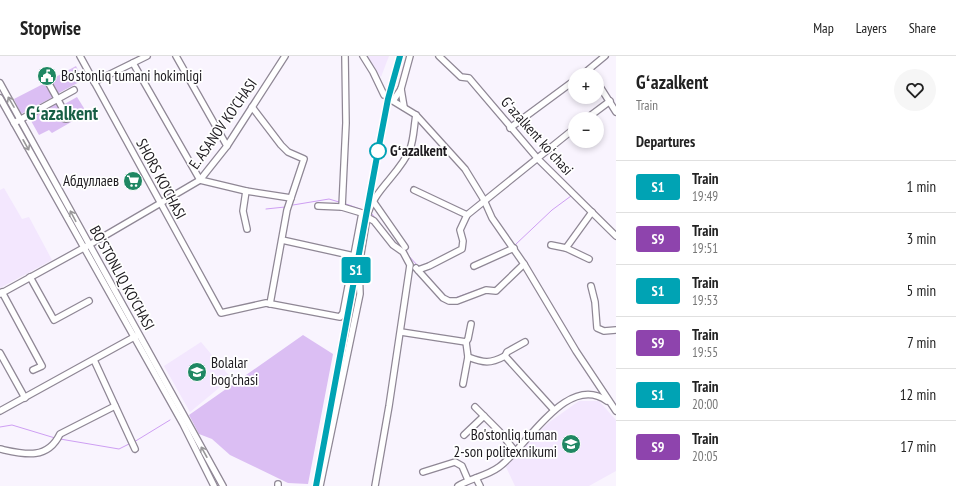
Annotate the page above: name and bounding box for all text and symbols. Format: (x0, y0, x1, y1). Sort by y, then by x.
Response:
text: Stopwise (20, 16, 81, 40)
text: Map (813, 19, 834, 37)
text: Layers (856, 19, 887, 37)
text: Share (909, 19, 936, 37)
public building icon: Bo'stonliq tumani hokimligi (36, 65, 58, 87)
place label: Bo'stonliq tumani hokimligi (61, 66, 202, 85)
map controls (568, 68, 604, 148)
button: + (568, 68, 604, 104)
button: heart (894, 69, 936, 111)
text: Gʻazalkent (636, 70, 708, 94)
street label: E. ASANOV KO'CHASI (184, 75, 261, 173)
street label: Gʻazalkent koʻchasi (497, 92, 578, 179)
one-way arrow (6, 96, 14, 108)
text: Train (636, 97, 658, 114)
district label: Gʻazalkent (26, 101, 99, 125)
button: − (568, 112, 604, 148)
text: Departures (636, 132, 695, 151)
street label: SHORS KO'CHASI (132, 135, 191, 222)
one-way arrow (22, 139, 30, 151)
place label: Gʻazalkent (390, 141, 448, 160)
marker: Gʻazalkent (369, 142, 387, 160)
text: Train (692, 169, 719, 188)
supermarket icon: Абдуллаев (122, 170, 144, 192)
place label: Абдуллаев (63, 171, 119, 190)
text: 1 min (906, 177, 936, 196)
text: S1 (652, 178, 664, 196)
text: 19:49 (692, 188, 718, 205)
one-way arrow (69, 210, 77, 222)
text: Train (692, 221, 719, 240)
street label: BO'STONLIQ KO'CHASI (86, 222, 159, 333)
text: 3 min (906, 229, 936, 248)
text: S9 (652, 230, 664, 248)
text: 19:51 (692, 240, 718, 257)
line badge: S1 (338, 257, 374, 283)
text: S1 (350, 261, 362, 279)
text: Train (692, 273, 719, 292)
text: 5 min (906, 281, 936, 300)
text: S1 (652, 282, 664, 300)
text: 19:53 (692, 292, 718, 309)
text: Train (692, 325, 719, 344)
text: 7 min (907, 333, 936, 352)
text: S9 (652, 334, 664, 352)
text: 19:55 (692, 344, 718, 361)
place label: Bolalar bog'chasi (211, 353, 258, 389)
school or university icon: Bolalar bog'chasi (186, 361, 208, 383)
text: Train (692, 377, 719, 396)
text: 12 min (900, 385, 936, 404)
text: S1 (652, 386, 664, 404)
text: 20:00 (692, 396, 718, 413)
place label: Bo'stonliq tuman 2-son politexnikumi (454, 425, 557, 461)
text: Train (692, 429, 719, 448)
school or university icon: Bo'stonliq tuman 2-son politexnikumi (560, 433, 582, 455)
text: 17 min (900, 437, 936, 456)
text: S9 (652, 438, 664, 456)
one-way arrow (200, 446, 208, 458)
text: 20:05 (692, 448, 718, 465)

